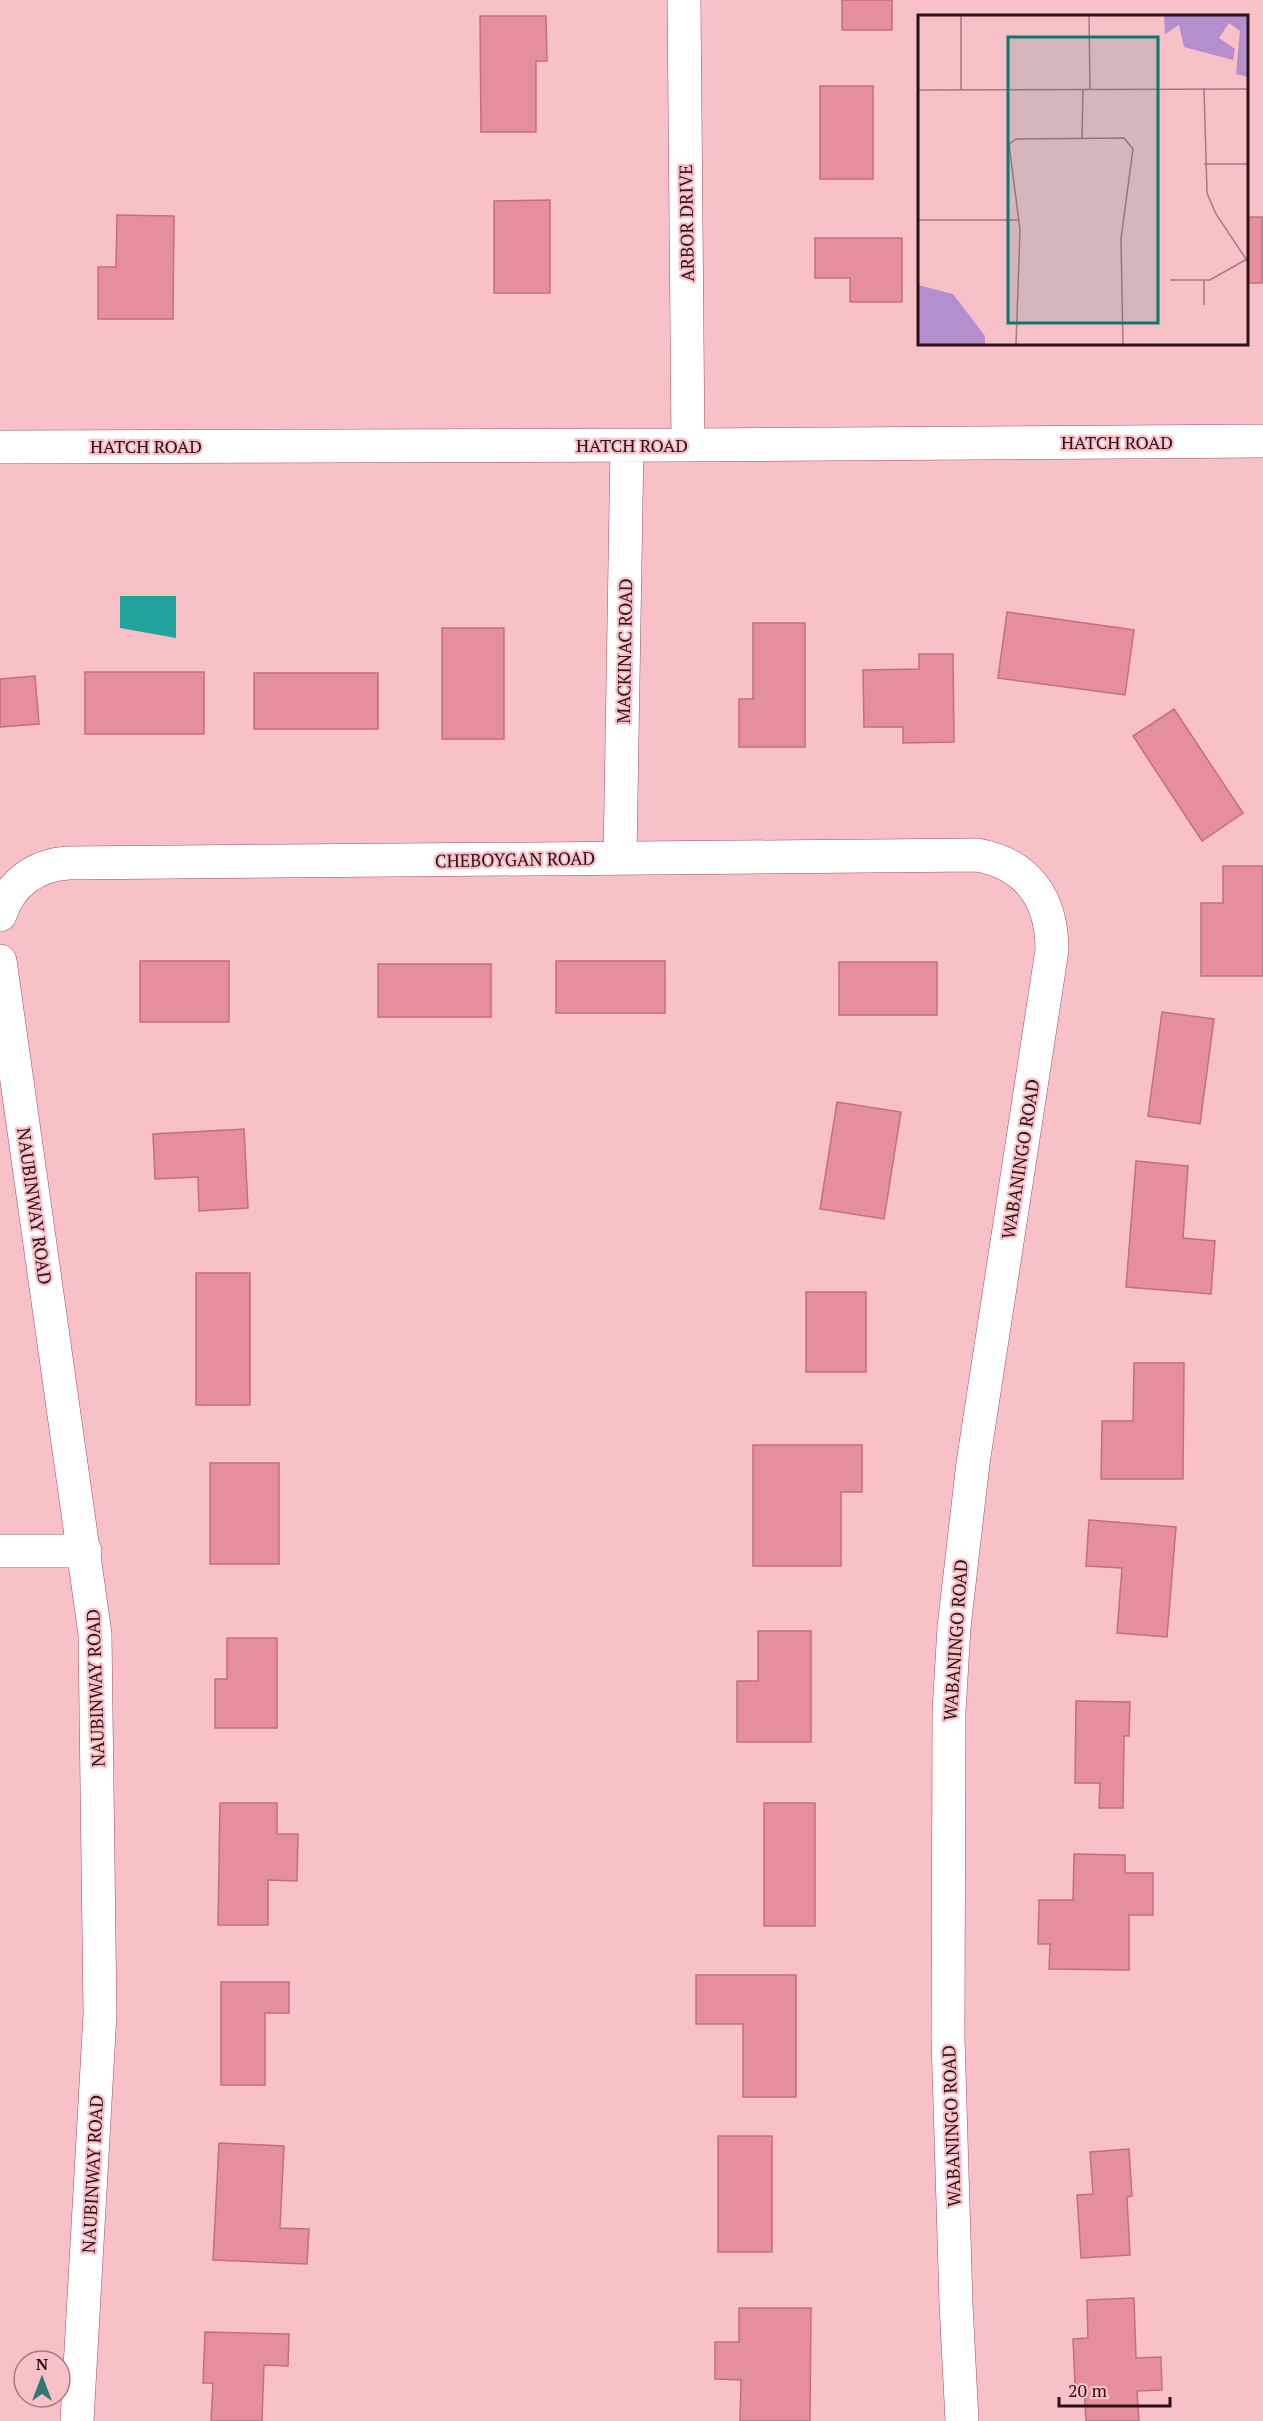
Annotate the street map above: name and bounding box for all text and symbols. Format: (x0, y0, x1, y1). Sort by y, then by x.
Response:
inset map (918, 15, 1248, 345)
street label: ARBOR DRIVE (673, 164, 699, 282)
street label: HATCH ROAD (1061, 430, 1173, 454)
street label: HATCH ROAD (576, 433, 688, 457)
street label: HATCH ROAD (90, 434, 202, 458)
street label: MACKINAC ROAD (611, 578, 637, 724)
street label: CHEBOYGAN ROAD (435, 846, 595, 872)
street label: WABANINGO ROAD (995, 1077, 1045, 1241)
street label: NAUBINWAY ROAD (12, 1126, 58, 1286)
street label: WABANINGO ROAD (937, 1558, 973, 1722)
street label: NAUBINWAY ROAD (80, 1609, 110, 1767)
street label: WABANINGO ROAD (936, 2045, 966, 2207)
street label: NAUBINWAY ROAD (76, 2094, 108, 2254)
north arrow (12, 2349, 72, 2409)
text: N (36, 2353, 48, 2375)
scale bar (1059, 2370, 1170, 2408)
text: 20 m (1068, 2378, 1108, 2402)

